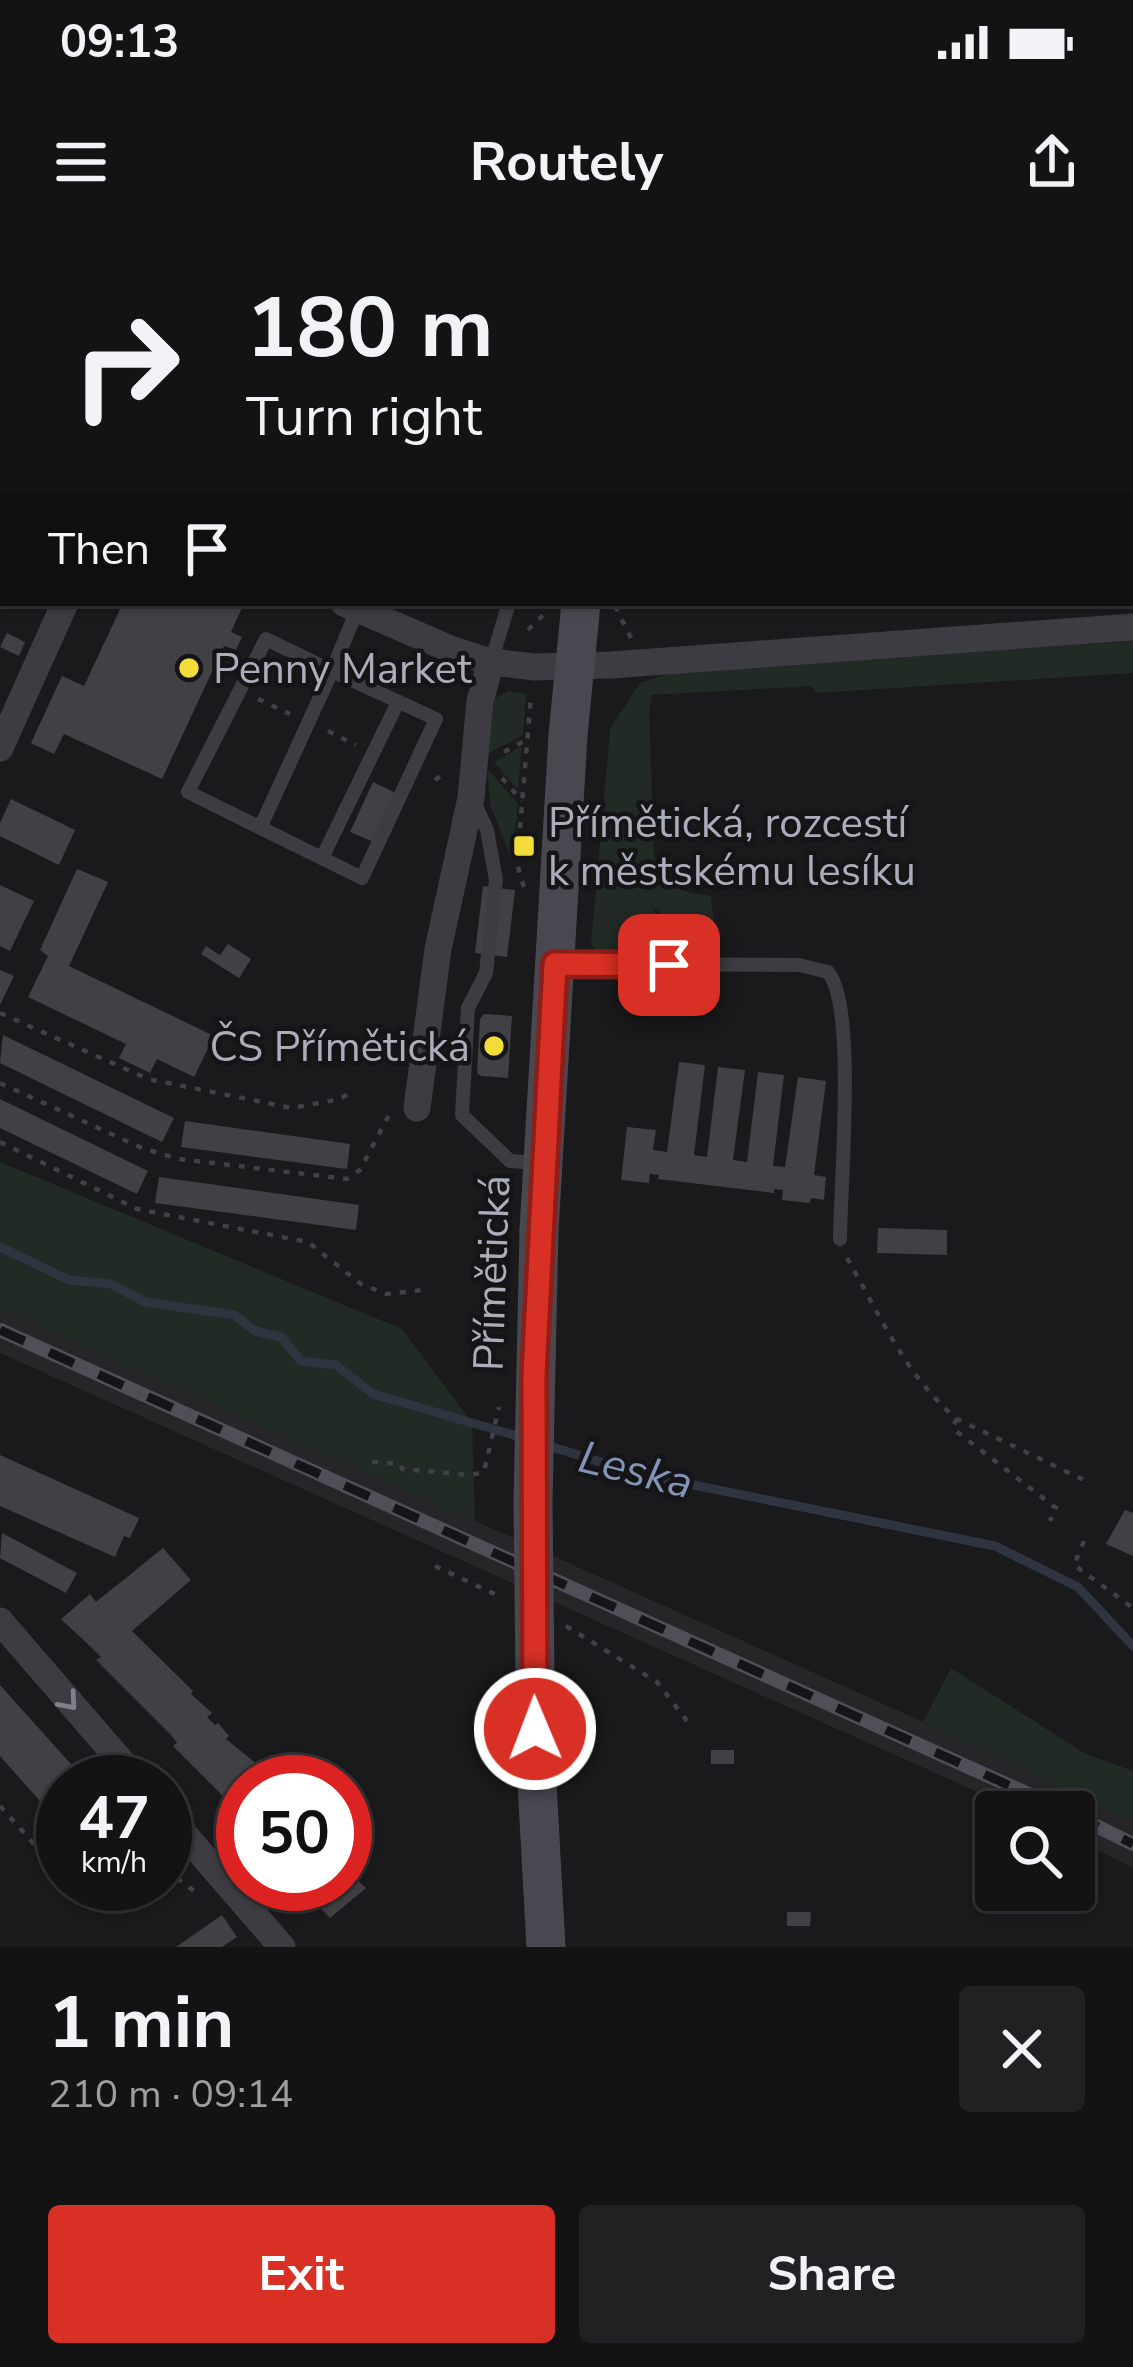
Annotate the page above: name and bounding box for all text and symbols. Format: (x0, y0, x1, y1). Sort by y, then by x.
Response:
text: 09:13 (60, 12, 179, 73)
text: Routely (470, 125, 663, 199)
icon: menu (48, 129, 114, 195)
icon: share (1019, 129, 1085, 195)
text: 180 m (246, 271, 494, 386)
icon: right (48, 288, 204, 444)
text: Turn right (246, 380, 482, 454)
icon: arrive (174, 516, 240, 582)
text: Then (48, 519, 150, 580)
place label: Penny Market (213, 641, 472, 698)
marker: Penny Market (176, 655, 202, 681)
place label: Přímětická, rozcestí k městskému lesíku (548, 795, 916, 900)
marker: Přímětická, rozcestí k městskému lesíku (511, 833, 537, 859)
pin (618, 914, 720, 1016)
icon: arrive (636, 932, 702, 998)
place label: ČS Přímětická (209, 1019, 470, 1076)
marker: ČS Přímětická (481, 1033, 507, 1059)
street label: Přímětická (461, 1174, 524, 1372)
water label: Leska (572, 1427, 699, 1514)
position arrow (472, 1666, 598, 1792)
one-way arrow (55, 1688, 77, 1710)
speed limit sign: 50 (216, 1755, 372, 1911)
text: 47 (78, 1777, 150, 1859)
map controls (975, 1791, 1095, 1911)
button: search (975, 1791, 1095, 1911)
text: km/h (81, 1842, 147, 1883)
text: 1 min (48, 1974, 234, 2072)
button: close (959, 1986, 1085, 2112)
text: 210 m · 09:14 (48, 2068, 293, 2121)
button: Exit (48, 2205, 555, 2343)
button: Share (579, 2205, 1085, 2343)

